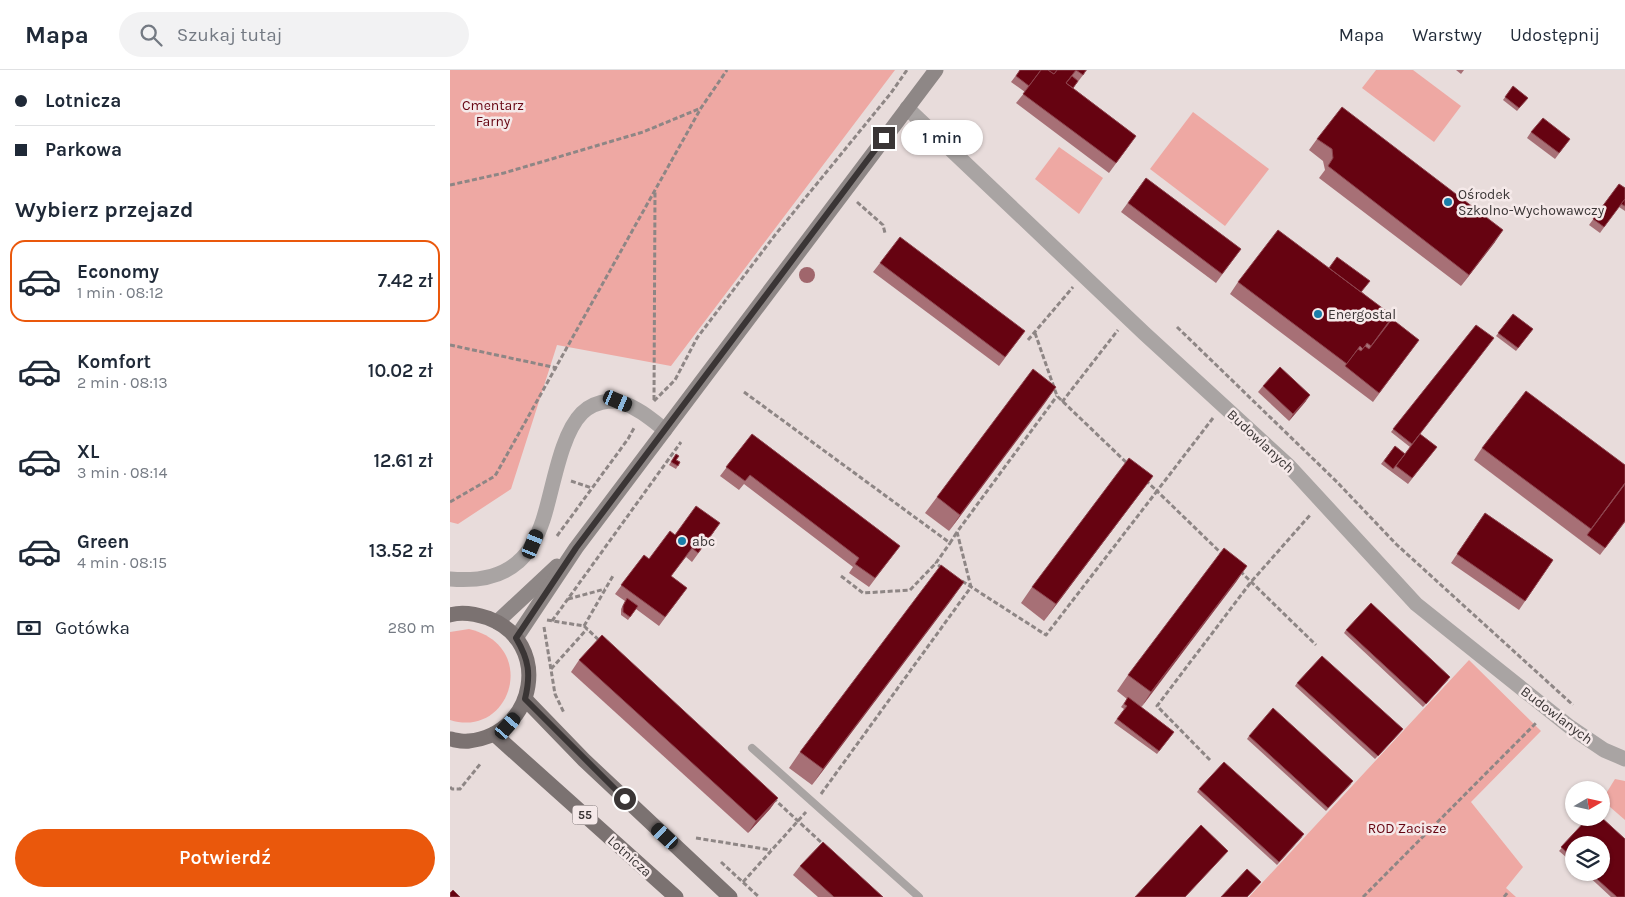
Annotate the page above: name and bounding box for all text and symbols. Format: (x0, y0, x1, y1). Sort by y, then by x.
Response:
search box (119, 12, 469, 57)
text: Mapa (25, 21, 89, 49)
icon: search (137, 21, 165, 49)
text: Szukaj tutaj (177, 24, 283, 46)
text: Mapa (1339, 24, 1384, 46)
text: Warstwy (1412, 24, 1482, 46)
text: Udostępnij (1510, 24, 1600, 46)
text: Lotnicza (45, 90, 121, 112)
park label: Cmentarz Farny (462, 97, 524, 130)
callout: 1 min (902, 120, 984, 156)
route end (873, 127, 895, 149)
text: 1 min (922, 128, 962, 147)
text: Parkowa (45, 139, 122, 161)
place label: Ośrodek Szkolno-Wychowawczy (1458, 186, 1605, 219)
marker: Ośrodek Szkolno-Wychowawczy (1442, 196, 1454, 208)
text: Wybierz przejazd (15, 197, 194, 223)
icon: car (17, 259, 62, 304)
text: Economy (77, 261, 159, 283)
text: 7.42 zł (378, 270, 433, 292)
text: 1 min · 08:12 (77, 283, 164, 302)
place label: Energostal (1328, 306, 1396, 323)
marker: Energostal (1312, 308, 1324, 320)
icon: car (17, 349, 62, 394)
text: Komfort (77, 351, 151, 373)
text: 10.02 zł (368, 360, 433, 382)
text: 2 min · 08:13 (77, 373, 168, 392)
car (601, 388, 634, 414)
street label: Budowlanych (1224, 406, 1298, 477)
icon: car (17, 439, 62, 484)
text: XL (77, 441, 99, 463)
text: 12.61 zł (373, 450, 433, 472)
text: 3 min · 08:14 (77, 463, 167, 482)
car (520, 527, 545, 561)
icon: car (17, 529, 62, 574)
text: Green (77, 531, 129, 553)
place label: abc (692, 533, 715, 550)
marker: abc (676, 535, 688, 547)
text: 13.52 zł (369, 540, 433, 562)
text: 4 min · 08:15 (77, 553, 167, 572)
icon: cash (15, 614, 43, 642)
text: Gotówka (55, 617, 130, 639)
text: 280 m (388, 618, 435, 637)
street label: Budowlanych (1517, 683, 1596, 748)
car (492, 710, 523, 742)
north arrow (1565, 781, 1610, 826)
map controls (1565, 781, 1610, 881)
route start (614, 788, 636, 810)
road number: 55 (572, 806, 598, 824)
car (648, 820, 681, 852)
park label: ROD Zacisze (1368, 820, 1446, 837)
button: Potwierdź (15, 829, 435, 887)
street label: Lotnicza (604, 832, 655, 881)
button: layers (1565, 836, 1610, 881)

